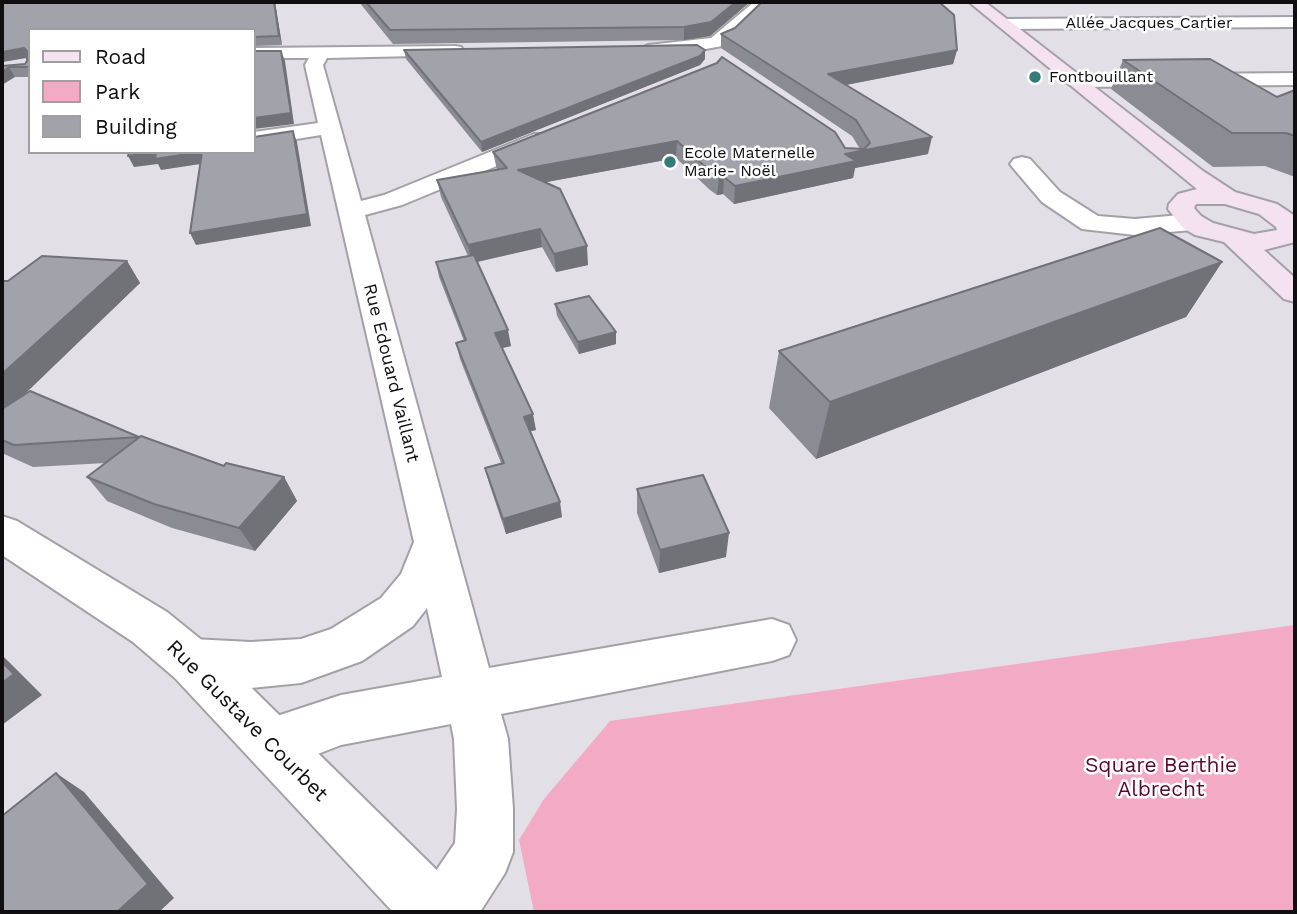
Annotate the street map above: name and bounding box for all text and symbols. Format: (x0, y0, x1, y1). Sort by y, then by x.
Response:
street label: Allée Jacques Cartier (1066, 13, 1232, 33)
legend (28, 28, 256, 154)
text: Road (95, 44, 146, 69)
place label: Fontbouillant (1049, 67, 1153, 87)
marker: Fontbouillant (1027, 69, 1043, 85)
text: Park (95, 79, 140, 104)
text: Building (95, 114, 177, 139)
place label: Ecole Maternelle Marie- Noël (684, 143, 815, 181)
marker: Ecole Maternelle Marie- Noël (662, 154, 678, 170)
street label: Rue Edouard Vaillant (358, 281, 424, 465)
street label: Rue Gustave Courbet (161, 635, 333, 807)
park label: Square Berthie Albrecht (1085, 753, 1237, 803)

